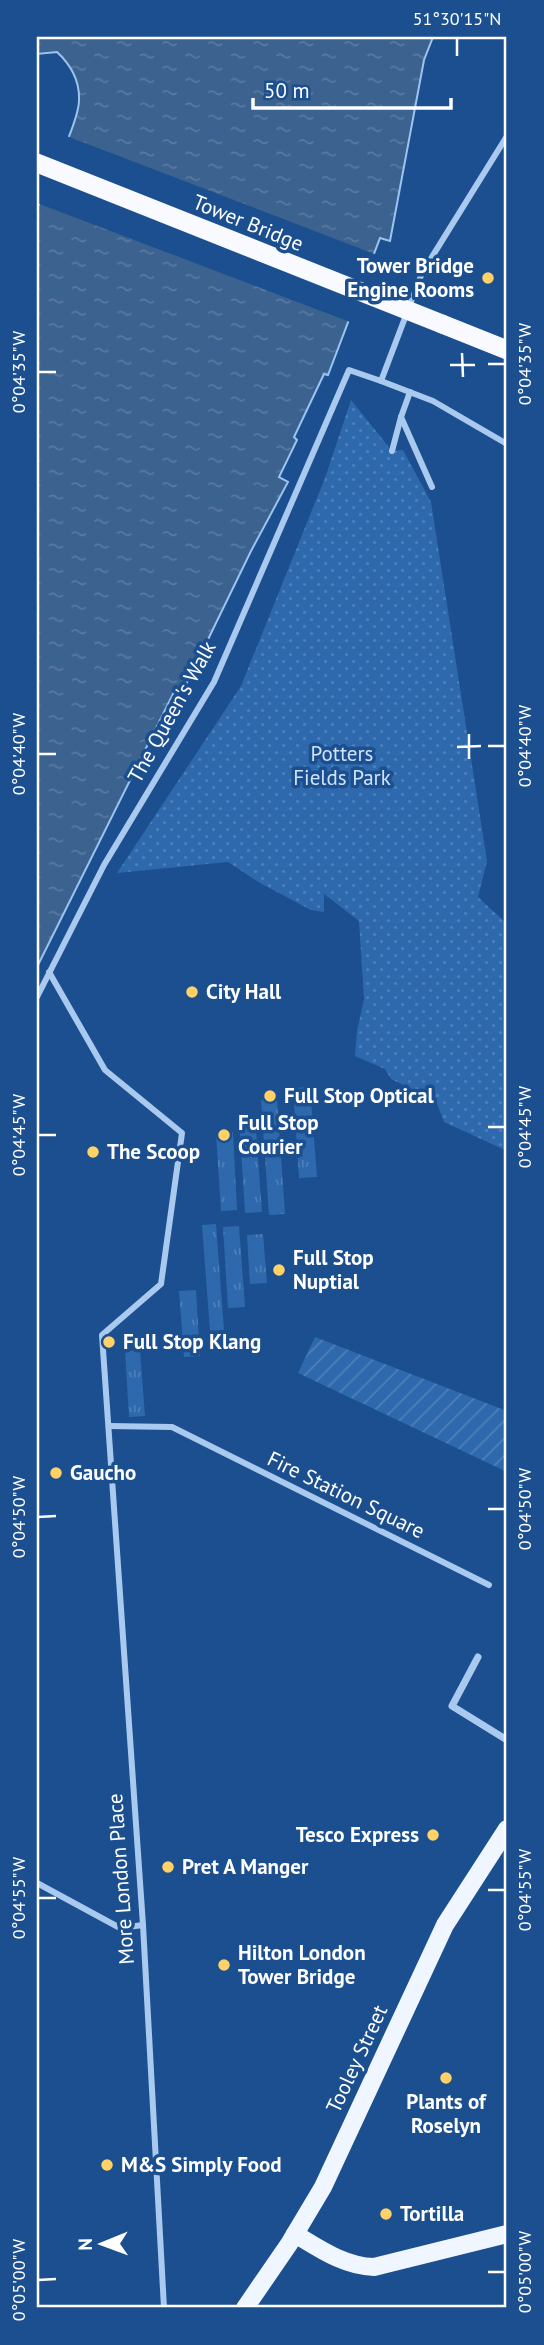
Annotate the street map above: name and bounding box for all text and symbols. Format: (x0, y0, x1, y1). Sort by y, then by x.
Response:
text: 51°30'15"N (413, 7, 501, 30)
scale bar (253, 66, 451, 110)
text: 50 m (264, 77, 310, 104)
street label: Tower Bridge (189, 188, 307, 257)
place label: Tower Bridge Engine Rooms (347, 252, 474, 303)
marker: Tower Bridge Engine Rooms (480, 270, 496, 286)
text: 0°04'35"W (513, 323, 536, 405)
text: 0°04'35"W (7, 331, 30, 413)
street label: The Queen's Walk (121, 636, 222, 787)
text: 0°04'40"W (513, 705, 536, 787)
text: 0°04'40"W (7, 713, 30, 795)
park label: Potters Fields Park (293, 740, 391, 791)
place label: City Hall (206, 978, 282, 1005)
marker: City Hall (184, 984, 200, 1000)
place label: Full Stop Optical (284, 1082, 435, 1109)
text: 0°04'45"W (513, 1086, 536, 1168)
marker: Full Stop Optical (262, 1088, 278, 1104)
text: 0°04'45"W (7, 1094, 30, 1176)
place label: Full Stop Courier (238, 1109, 319, 1160)
marker: Full Stop Courier (216, 1127, 232, 1143)
place label: The Scoop (107, 1138, 200, 1165)
marker: The Scoop (85, 1144, 101, 1160)
place label: Full Stop Nuptial (293, 1244, 374, 1295)
marker: Full Stop Nuptial (271, 1262, 287, 1278)
place label: Full Stop Klang (123, 1328, 261, 1355)
marker: Full Stop Klang (101, 1334, 117, 1350)
street label: Fire Station Square (263, 1445, 429, 1544)
place label: Gaucho (70, 1459, 136, 1486)
marker: Gaucho (48, 1465, 64, 1481)
text: 0°04'50"W (513, 1468, 536, 1550)
text: 0°04'50"W (7, 1476, 30, 1558)
street label: More London Place (101, 1793, 140, 1965)
place label: Tesco Express (296, 1821, 419, 1848)
marker: Tesco Express (425, 1827, 441, 1843)
text: 0°04'55"W (513, 1849, 536, 1931)
place label: Pret A Manger (182, 1853, 309, 1880)
text: 0°04'55"W (7, 1857, 30, 1939)
marker: Pret A Manger (160, 1859, 176, 1875)
place label: Hilton London Tower Bridge (238, 1939, 366, 1990)
marker: Hilton London Tower Bridge (216, 1957, 232, 1973)
street label: Tooley Street (320, 2000, 393, 2117)
marker: Plants of Roselyn (438, 2070, 454, 2086)
place label: Plants of Roselyn (406, 2088, 487, 2139)
place label: M&S Simply Food (121, 2151, 282, 2178)
marker: M&S Simply Food (99, 2157, 115, 2173)
place label: Tortilla (400, 2200, 464, 2227)
marker: Tortilla (378, 2206, 394, 2222)
north arrow (66, 2208, 136, 2278)
text: 0°05'00"W (513, 2231, 536, 2313)
text: N (73, 2238, 97, 2251)
text: 0°05'00"W (7, 2239, 30, 2321)

